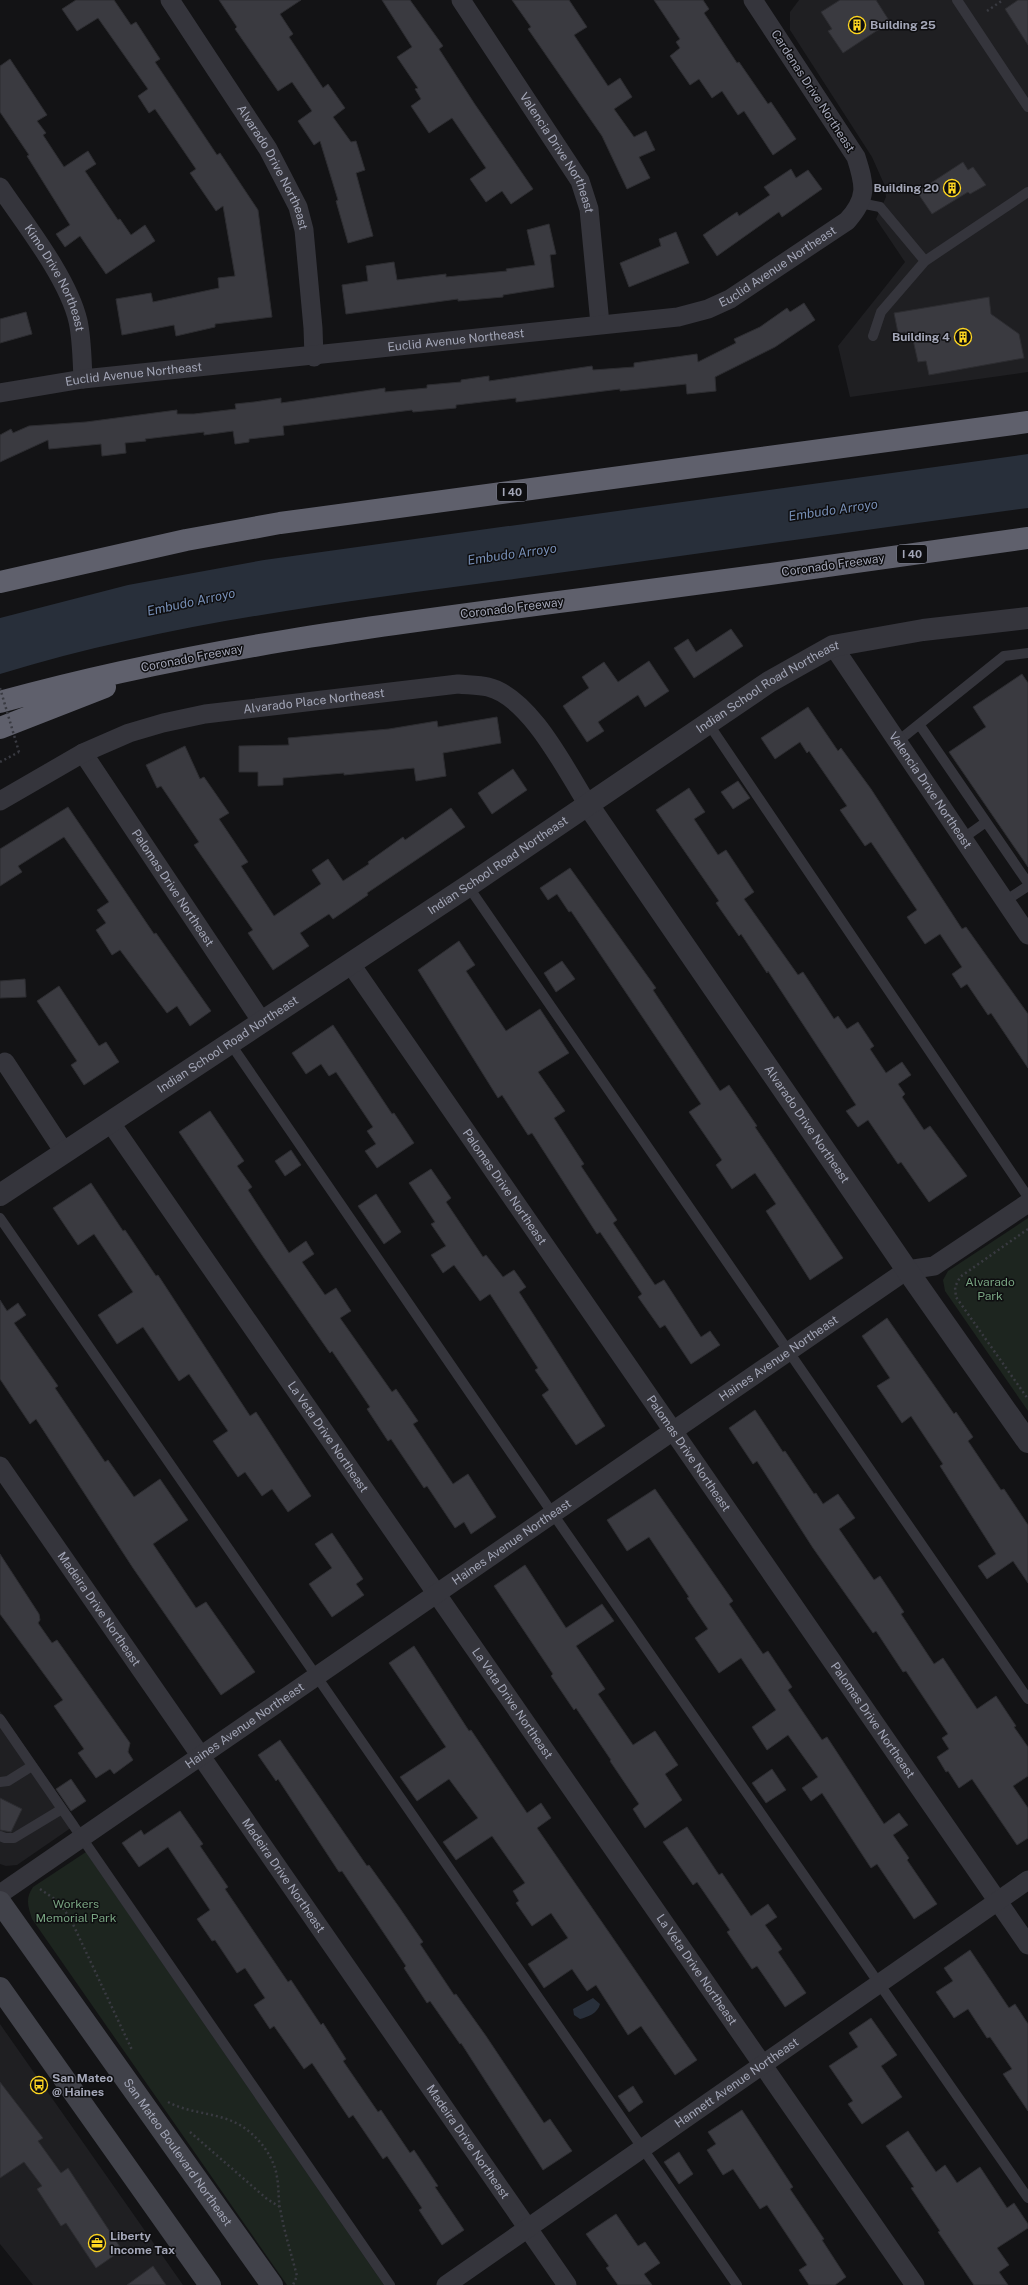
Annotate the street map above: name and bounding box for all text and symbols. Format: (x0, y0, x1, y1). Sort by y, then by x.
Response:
building icon: Building 25 (847, 15, 867, 35)
place label: Building 25 (870, 18, 936, 32)
street label: Cardenas Drive Northeast (768, 27, 858, 155)
street label: Valencia Drive Northeast (517, 90, 596, 214)
street label: Alvarado Drive Northeast (234, 102, 311, 232)
building icon: Building 20 (942, 178, 962, 198)
place label: Building 20 (873, 181, 939, 195)
street label: Kimo Drive Northeast (21, 222, 87, 333)
street label: Euclid Avenue Northeast (717, 223, 839, 310)
street label: Euclid Avenue Northeast (387, 326, 525, 354)
building icon: Building 4 (953, 327, 973, 347)
place label: Building 4 (892, 330, 950, 344)
street label: Euclid Avenue Northeast (64, 360, 203, 389)
road number: I 40 (497, 483, 527, 501)
water label: Embudo Arroyo (787, 496, 879, 524)
water label: Embudo Arroyo (466, 540, 558, 568)
road number: I 40 (897, 545, 927, 563)
street label: Coronado Freeway (781, 551, 886, 579)
water label: Embudo Arroyo (145, 585, 237, 619)
street label: Coronado Freeway (460, 595, 565, 621)
street label: Indian School Road Northeast (694, 638, 841, 736)
street label: Coronado Freeway (140, 641, 245, 675)
street label: Alvarado Place Northeast (242, 686, 386, 716)
street label: Valencia Drive Northeast (886, 729, 975, 852)
street label: Indian School Road Northeast (425, 813, 571, 918)
street label: Palomas Drive Northeast (129, 827, 217, 949)
street label: Indian School Road Northeast (155, 993, 301, 1096)
street label: Alvarado Drive Northeast (762, 1062, 852, 1186)
street label: Palomas Drive Northeast (460, 1126, 550, 1248)
park label: Alvarado Park (965, 1275, 1015, 1303)
street label: Haines Avenue Northeast (716, 1312, 841, 1404)
street label: La Veta Drive Northeast (285, 1379, 371, 1495)
street label: Palomas Drive Northeast (644, 1393, 734, 1514)
street label: Haines Avenue Northeast (449, 1496, 574, 1588)
street label: Madeira Drive Northeast (55, 1549, 144, 1669)
street label: La Veta Drive Northeast (469, 1645, 556, 1762)
street label: Palomas Drive Northeast (828, 1659, 918, 1781)
street label: Haines Avenue Northeast (182, 1680, 307, 1772)
street label: Madeira Drive Northeast (239, 1816, 328, 1936)
park label: Workers Memorial Park (36, 1897, 117, 1925)
street label: La Veta Drive Northeast (654, 1912, 740, 2028)
street label: Hannett Avenue Northeast (672, 2035, 801, 2131)
place label: San Mateo @ Haines (52, 2071, 113, 2099)
bus stop icon: San Mateo @ Haines (29, 2075, 49, 2095)
street label: San Mateo Boulevard Northeast (121, 2076, 235, 2229)
street label: Madeira Drive Northeast (424, 2082, 512, 2202)
place label: Liberty Income Tax (110, 2229, 175, 2257)
office icon: Liberty Income Tax (87, 2233, 107, 2253)

